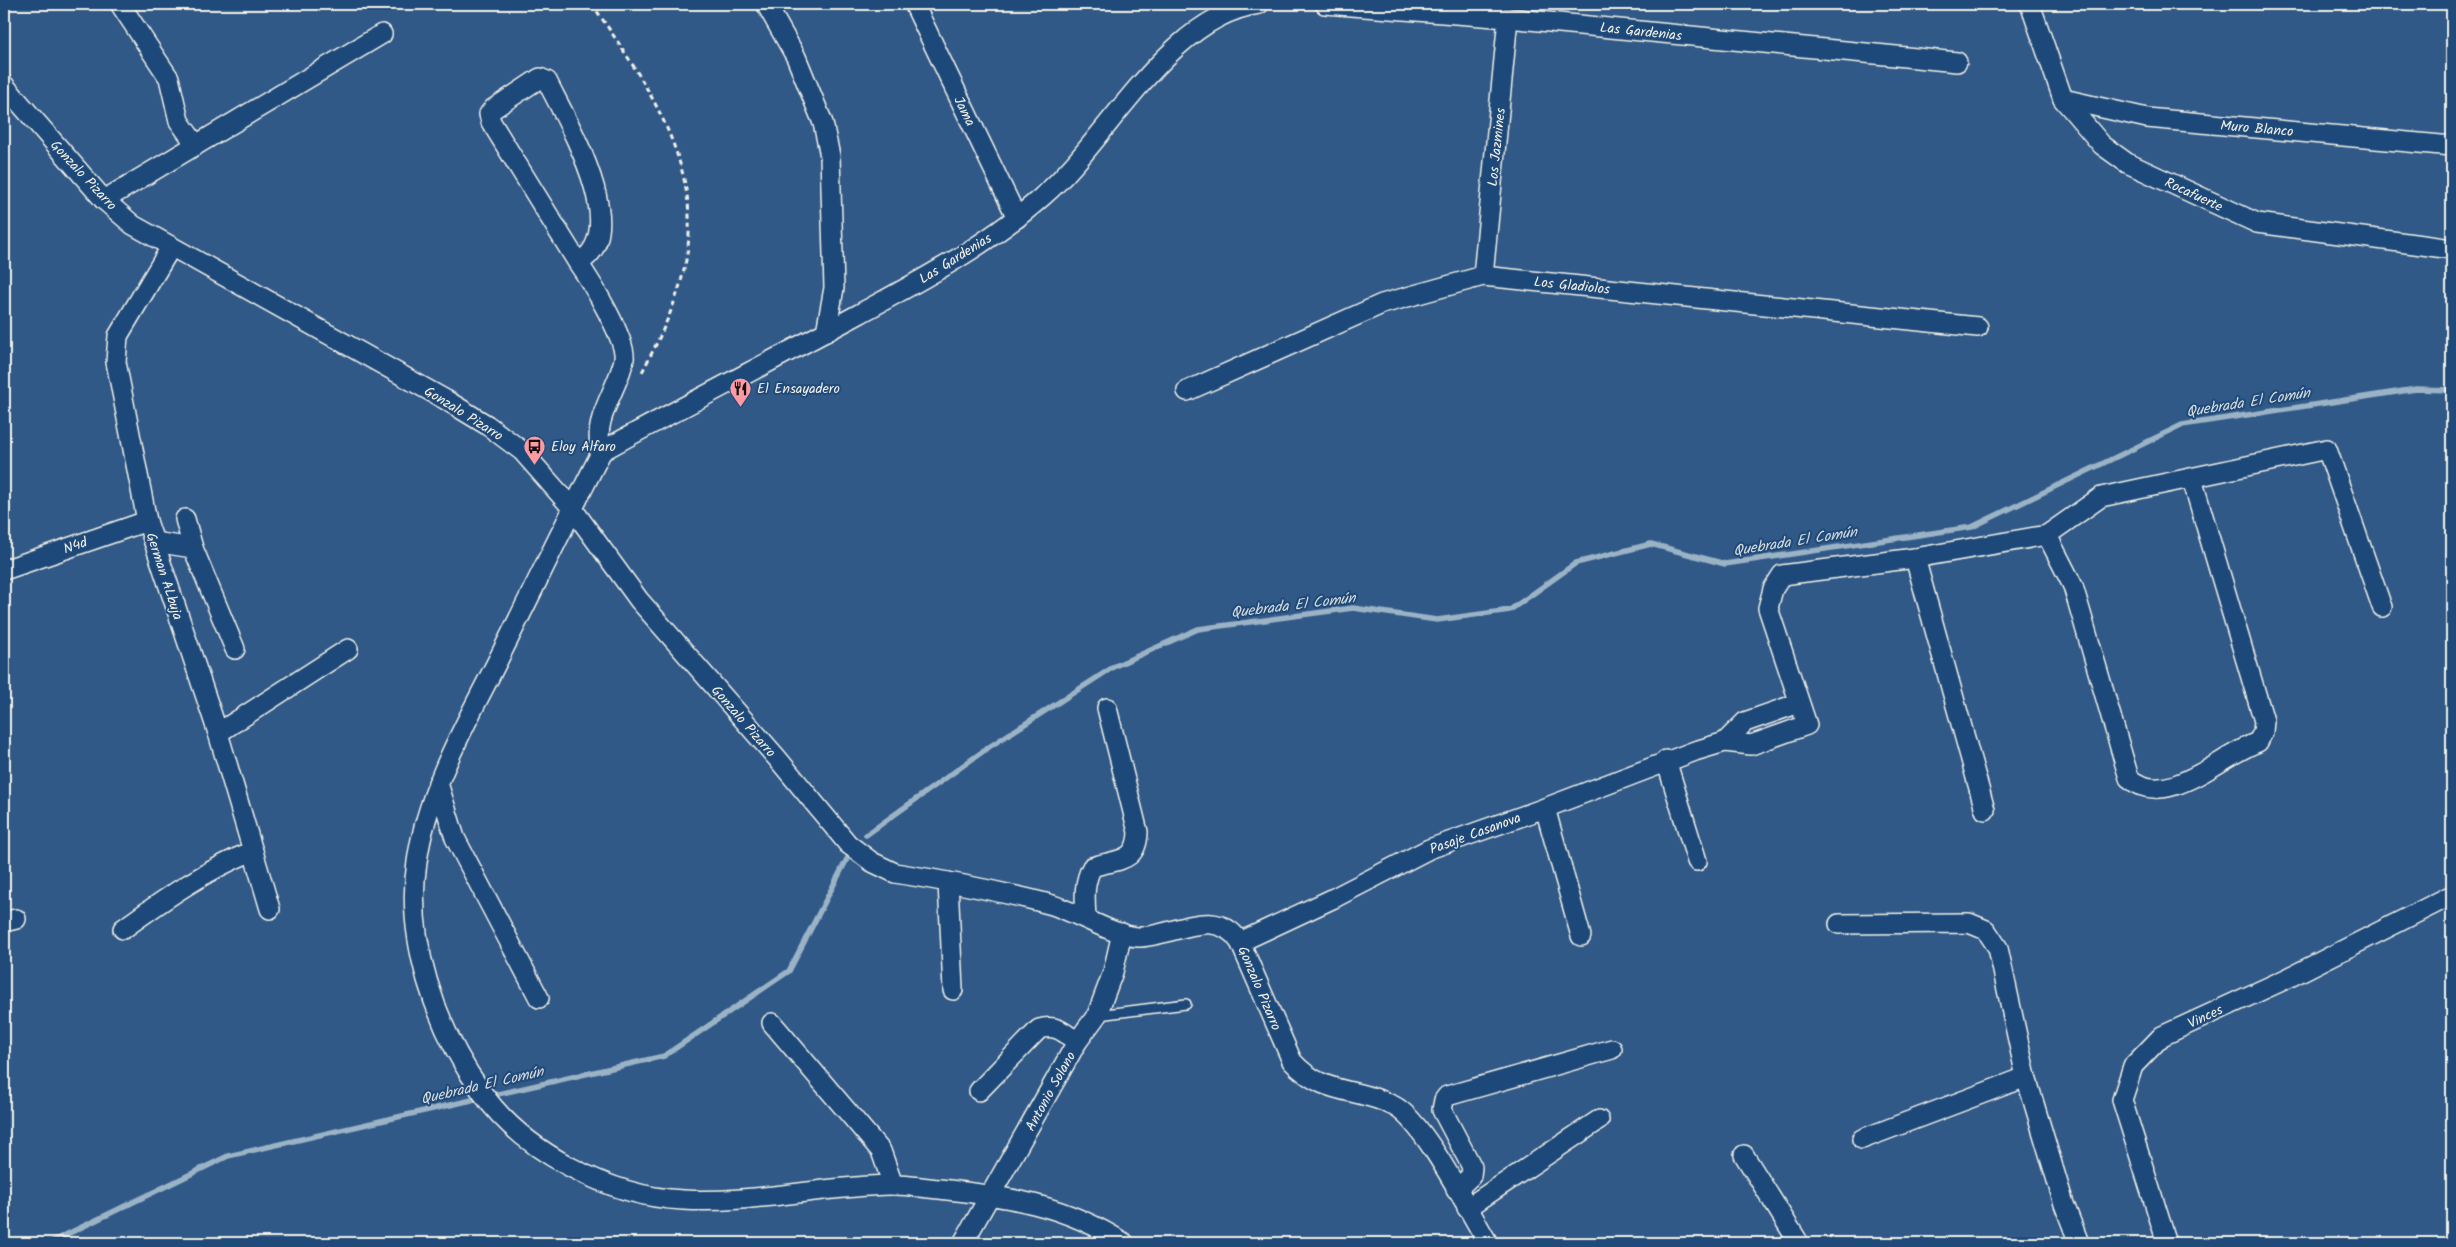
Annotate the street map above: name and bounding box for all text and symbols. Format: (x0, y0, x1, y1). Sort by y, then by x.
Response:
street label: Las Gardenias (1599, 17, 1683, 47)
street label: Jama (947, 93, 981, 130)
street label: Los Jazmines (1482, 107, 1512, 188)
street label: Muro Blanco (2219, 115, 2294, 143)
street label: Gonzalo Pizarro (45, 135, 122, 216)
street label: Rocafuerte (2161, 172, 2227, 218)
street label: Las Gardenias (915, 228, 996, 290)
street label: Los Gladiolos (1533, 271, 1611, 301)
restaurant icon: El Ensayadero (729, 376, 753, 407)
place label: El Ensayadero (757, 378, 840, 400)
street label: Gonzalo Pizarro (420, 381, 507, 447)
water label: Quebrada El Común (2184, 381, 2313, 425)
bus stop icon: Eloy Alfaro (523, 434, 547, 465)
place label: Eloy Alfaro (551, 436, 616, 458)
water label: Quebrada El Común (1731, 520, 1860, 564)
street label: German ALbuja (140, 530, 189, 623)
street label: N4d (60, 531, 91, 560)
water label: Quebrada El Común (1229, 586, 1358, 626)
street label: Gonzalo Pizarro (706, 681, 781, 763)
street label: Pasaje Casanova (1427, 807, 1524, 861)
street label: Gonzalo Pizarro (1231, 943, 1287, 1034)
street label: Vinces (2184, 999, 2227, 1035)
street label: Antonio Solano (1020, 1048, 1082, 1135)
water label: Quebrada El Común (418, 1060, 547, 1112)

